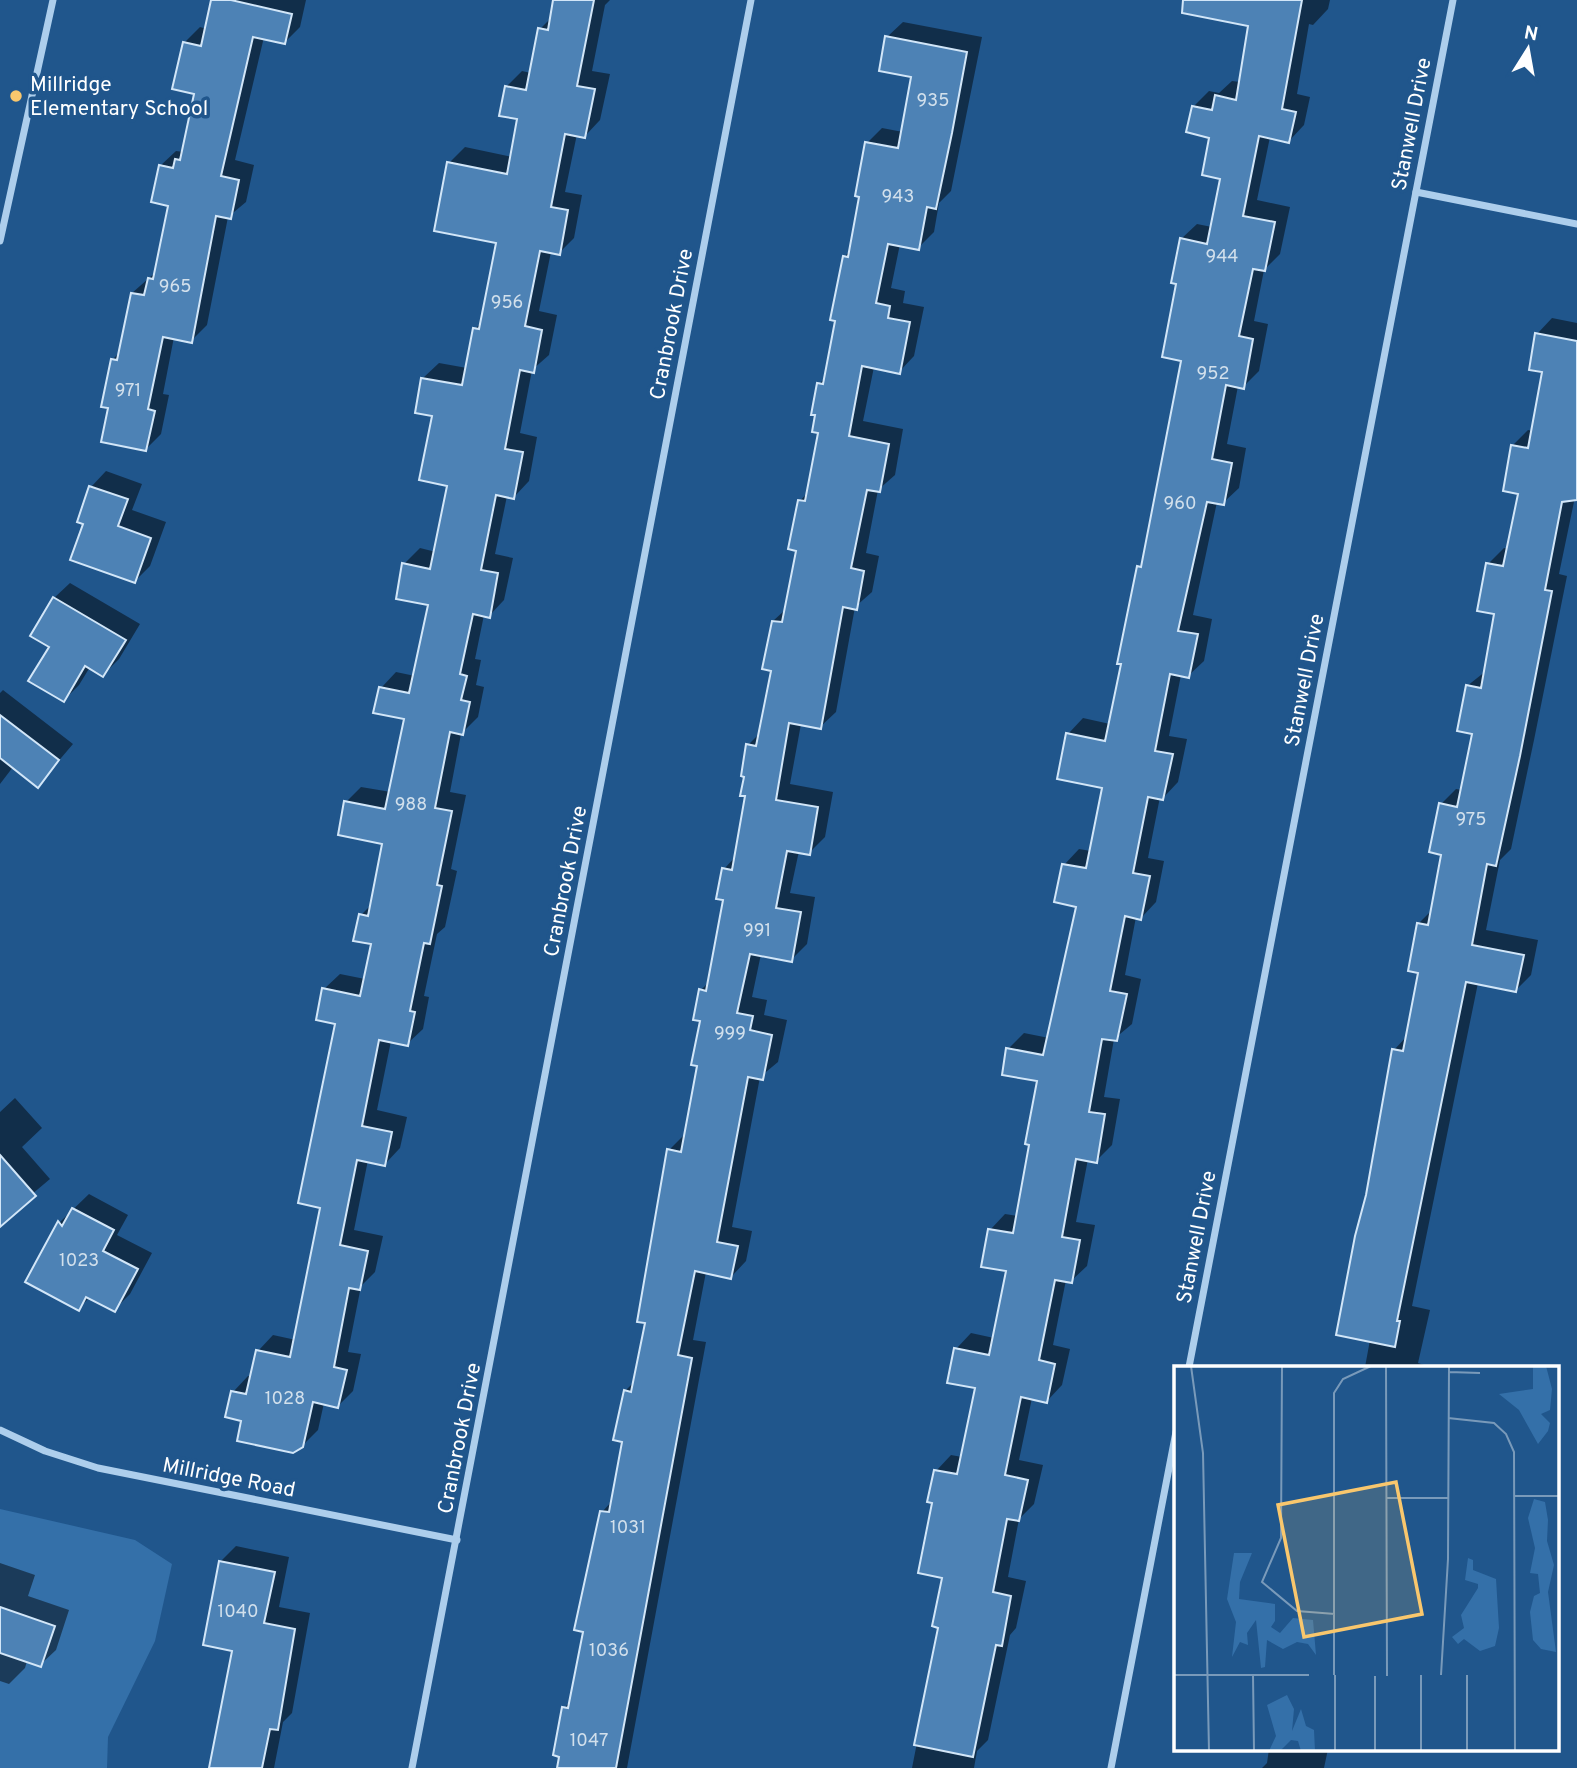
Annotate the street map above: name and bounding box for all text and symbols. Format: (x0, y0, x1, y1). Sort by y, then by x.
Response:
north arrow (1493, 14, 1563, 84)
text: N (1522, 21, 1540, 47)
street label: Stanwell Drive (1386, 56, 1439, 193)
place label: Millridge Elementary School (30, 72, 208, 123)
marker: Millridge Elementary School (8, 88, 24, 104)
house number: 935 (917, 90, 949, 113)
house number: 943 (882, 186, 914, 209)
street label: Cranbrook Drive (645, 246, 700, 402)
house number: 944 (1205, 246, 1239, 269)
house number: 965 (159, 276, 191, 299)
house number: 956 (491, 292, 523, 315)
house number: 952 (1197, 363, 1229, 386)
house number: 971 (115, 380, 141, 403)
house number: 960 (1163, 493, 1197, 516)
street label: Stanwell Drive (1279, 612, 1332, 749)
house number: 988 (395, 794, 427, 817)
street label: Cranbrook Drive (539, 803, 594, 959)
house number: 975 (1456, 809, 1486, 832)
house number: 991 (743, 920, 771, 943)
house number: 999 (714, 1023, 746, 1046)
street label: Stanwell Drive (1171, 1169, 1224, 1306)
house number: 1023 (59, 1250, 99, 1273)
street label: Cranbrook Drive (433, 1360, 488, 1516)
inset map (1174, 1366, 1560, 1750)
house number: 1028 (265, 1388, 305, 1411)
street label: Millridge Road (160, 1452, 298, 1505)
house number: 1031 (610, 1517, 646, 1540)
house number: 1040 (217, 1601, 259, 1624)
house number: 1036 (589, 1640, 629, 1663)
house number: 1047 (570, 1730, 608, 1753)

